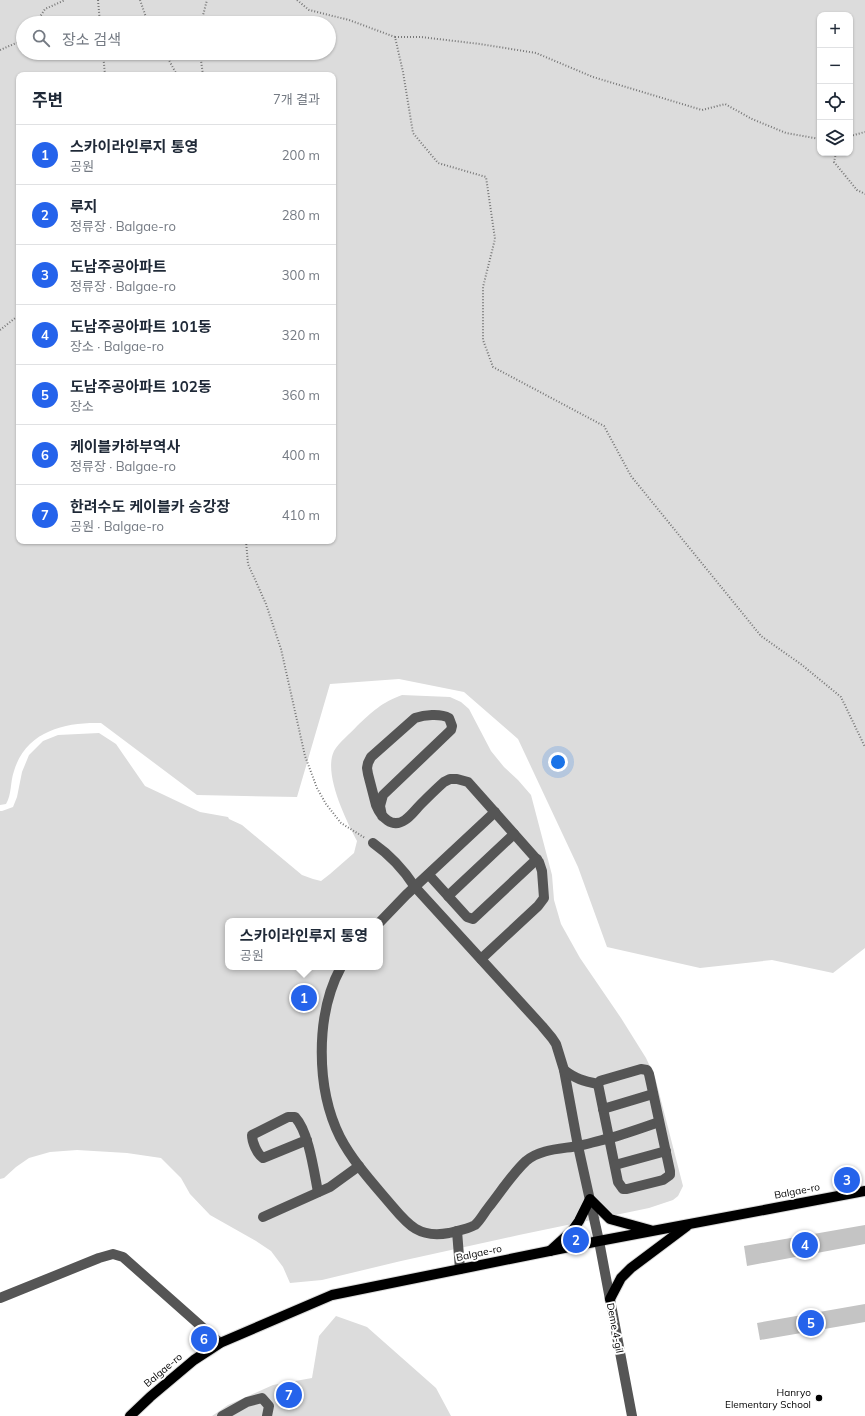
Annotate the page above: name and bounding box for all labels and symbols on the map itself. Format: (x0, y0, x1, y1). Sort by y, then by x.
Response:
your location (548, 752, 568, 772)
pin: 1 (291, 983, 317, 1013)
pin: 3 (834, 1165, 860, 1195)
street label: Balgae-ro (773, 1180, 821, 1202)
pin: 2 (563, 1225, 589, 1255)
pin: 4 (792, 1230, 818, 1260)
street label: Balgae-ro (455, 1242, 503, 1264)
street label: Deme 4-gil (604, 1302, 626, 1354)
pin: 5 (798, 1308, 824, 1338)
pin: 6 (191, 1324, 217, 1354)
street label: Balgae-ro (141, 1350, 185, 1390)
pin: 7 (276, 1380, 302, 1410)
place label: Hanryo Elementary School (725, 1386, 811, 1411)
marker: Hanryo Elementary School (814, 1393, 824, 1403)

